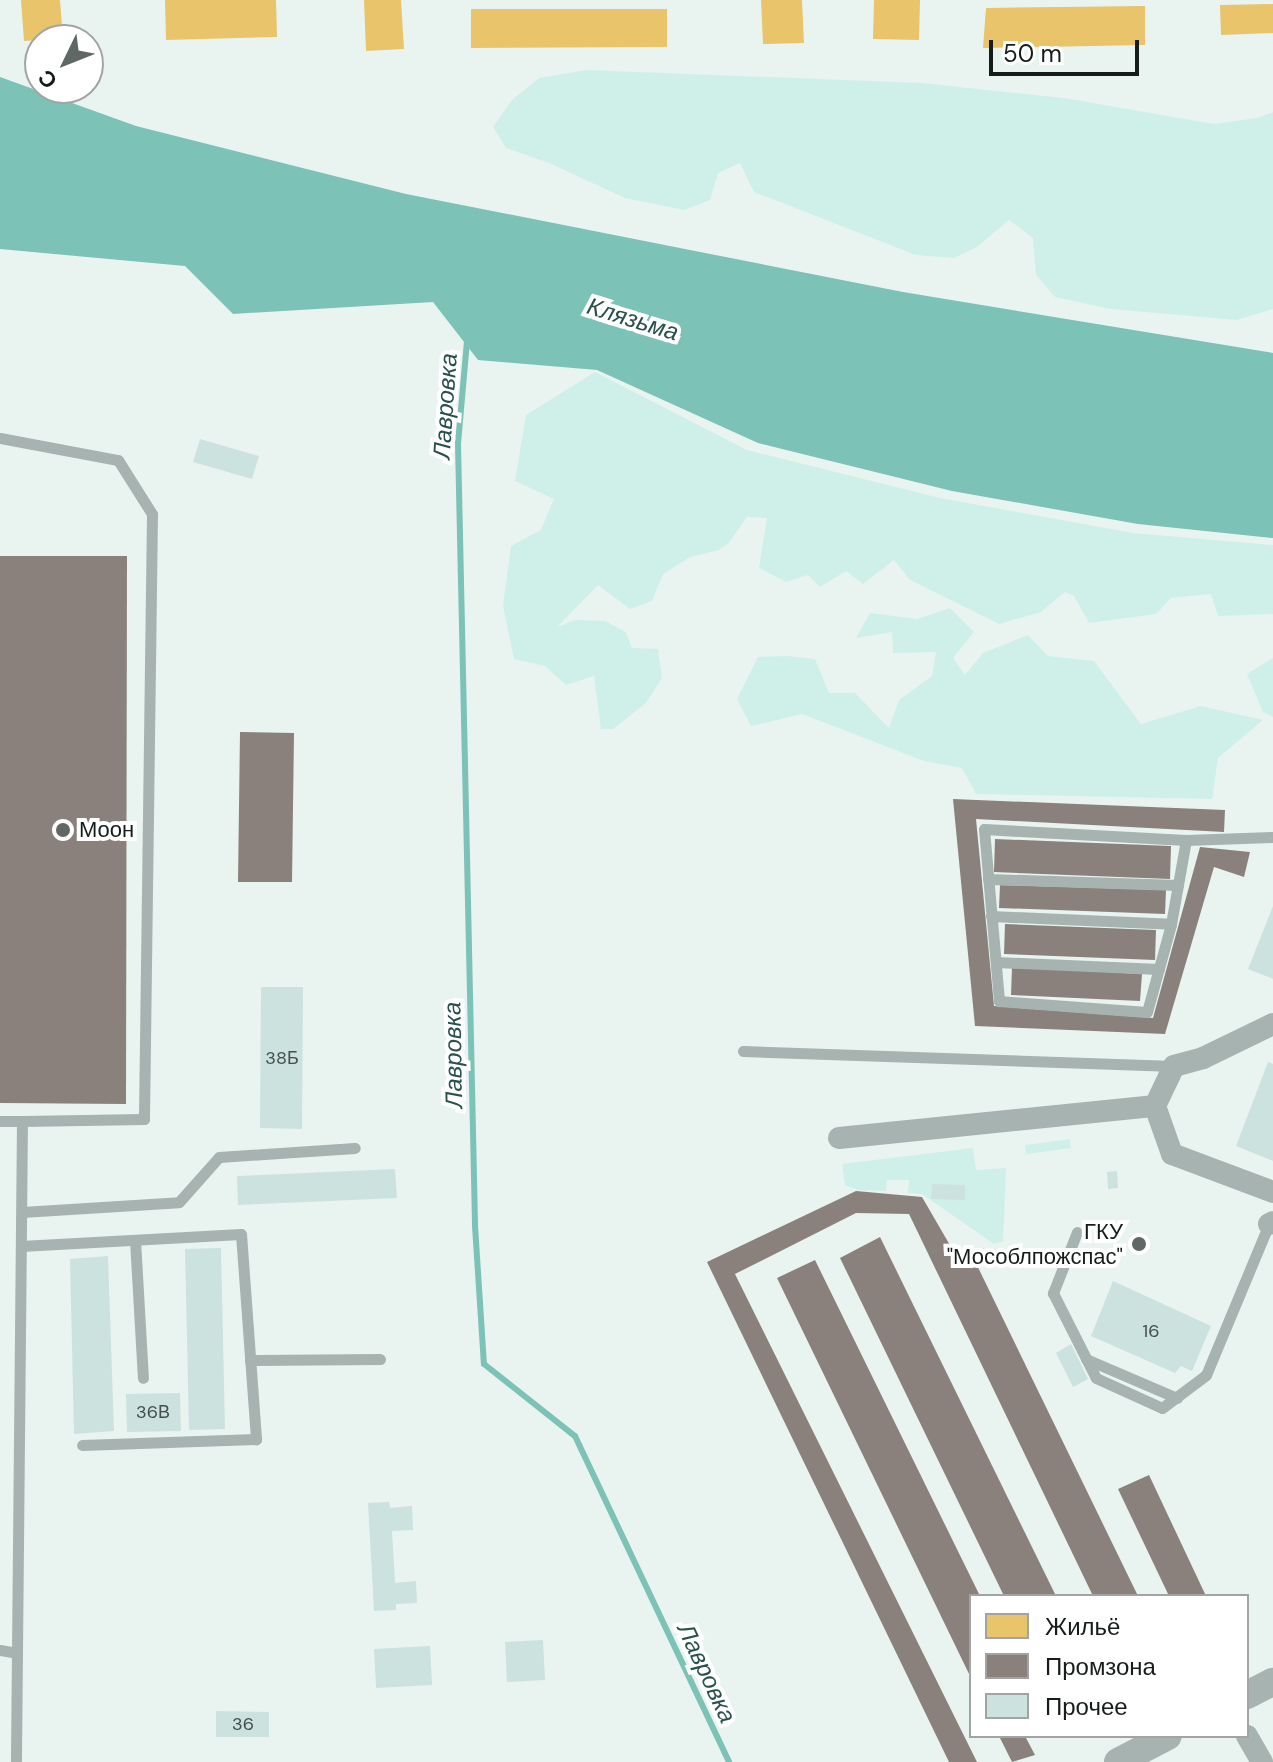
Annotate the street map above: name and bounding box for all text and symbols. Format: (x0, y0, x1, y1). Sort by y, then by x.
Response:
north arrow (24, 24, 104, 104)
scale bar (993, 24, 1143, 74)
text: 50 m (1003, 38, 1062, 69)
text: С (32, 64, 64, 95)
water label: Клязьма (584, 291, 682, 347)
water label: Лавровка (427, 352, 463, 460)
place label: Моон (79, 817, 134, 843)
marker: Моон (54, 821, 72, 839)
water label: Лавровка (438, 1002, 468, 1108)
house number: 38Б (265, 1047, 299, 1069)
place label: ГКУ "Мособлпожспас" (947, 1218, 1123, 1270)
marker: ГКУ "Мособлпожспас" (1130, 1235, 1148, 1253)
house number: 16 (1143, 1320, 1159, 1342)
house number: 36В (136, 1401, 170, 1423)
legend (969, 1594, 1249, 1738)
text: Жильё (1045, 1611, 1120, 1642)
water label: Лавровка (672, 1619, 742, 1727)
text: Промзона (1045, 1651, 1156, 1682)
text: Прочее (1045, 1691, 1128, 1722)
house number: 36 (232, 1713, 254, 1735)

